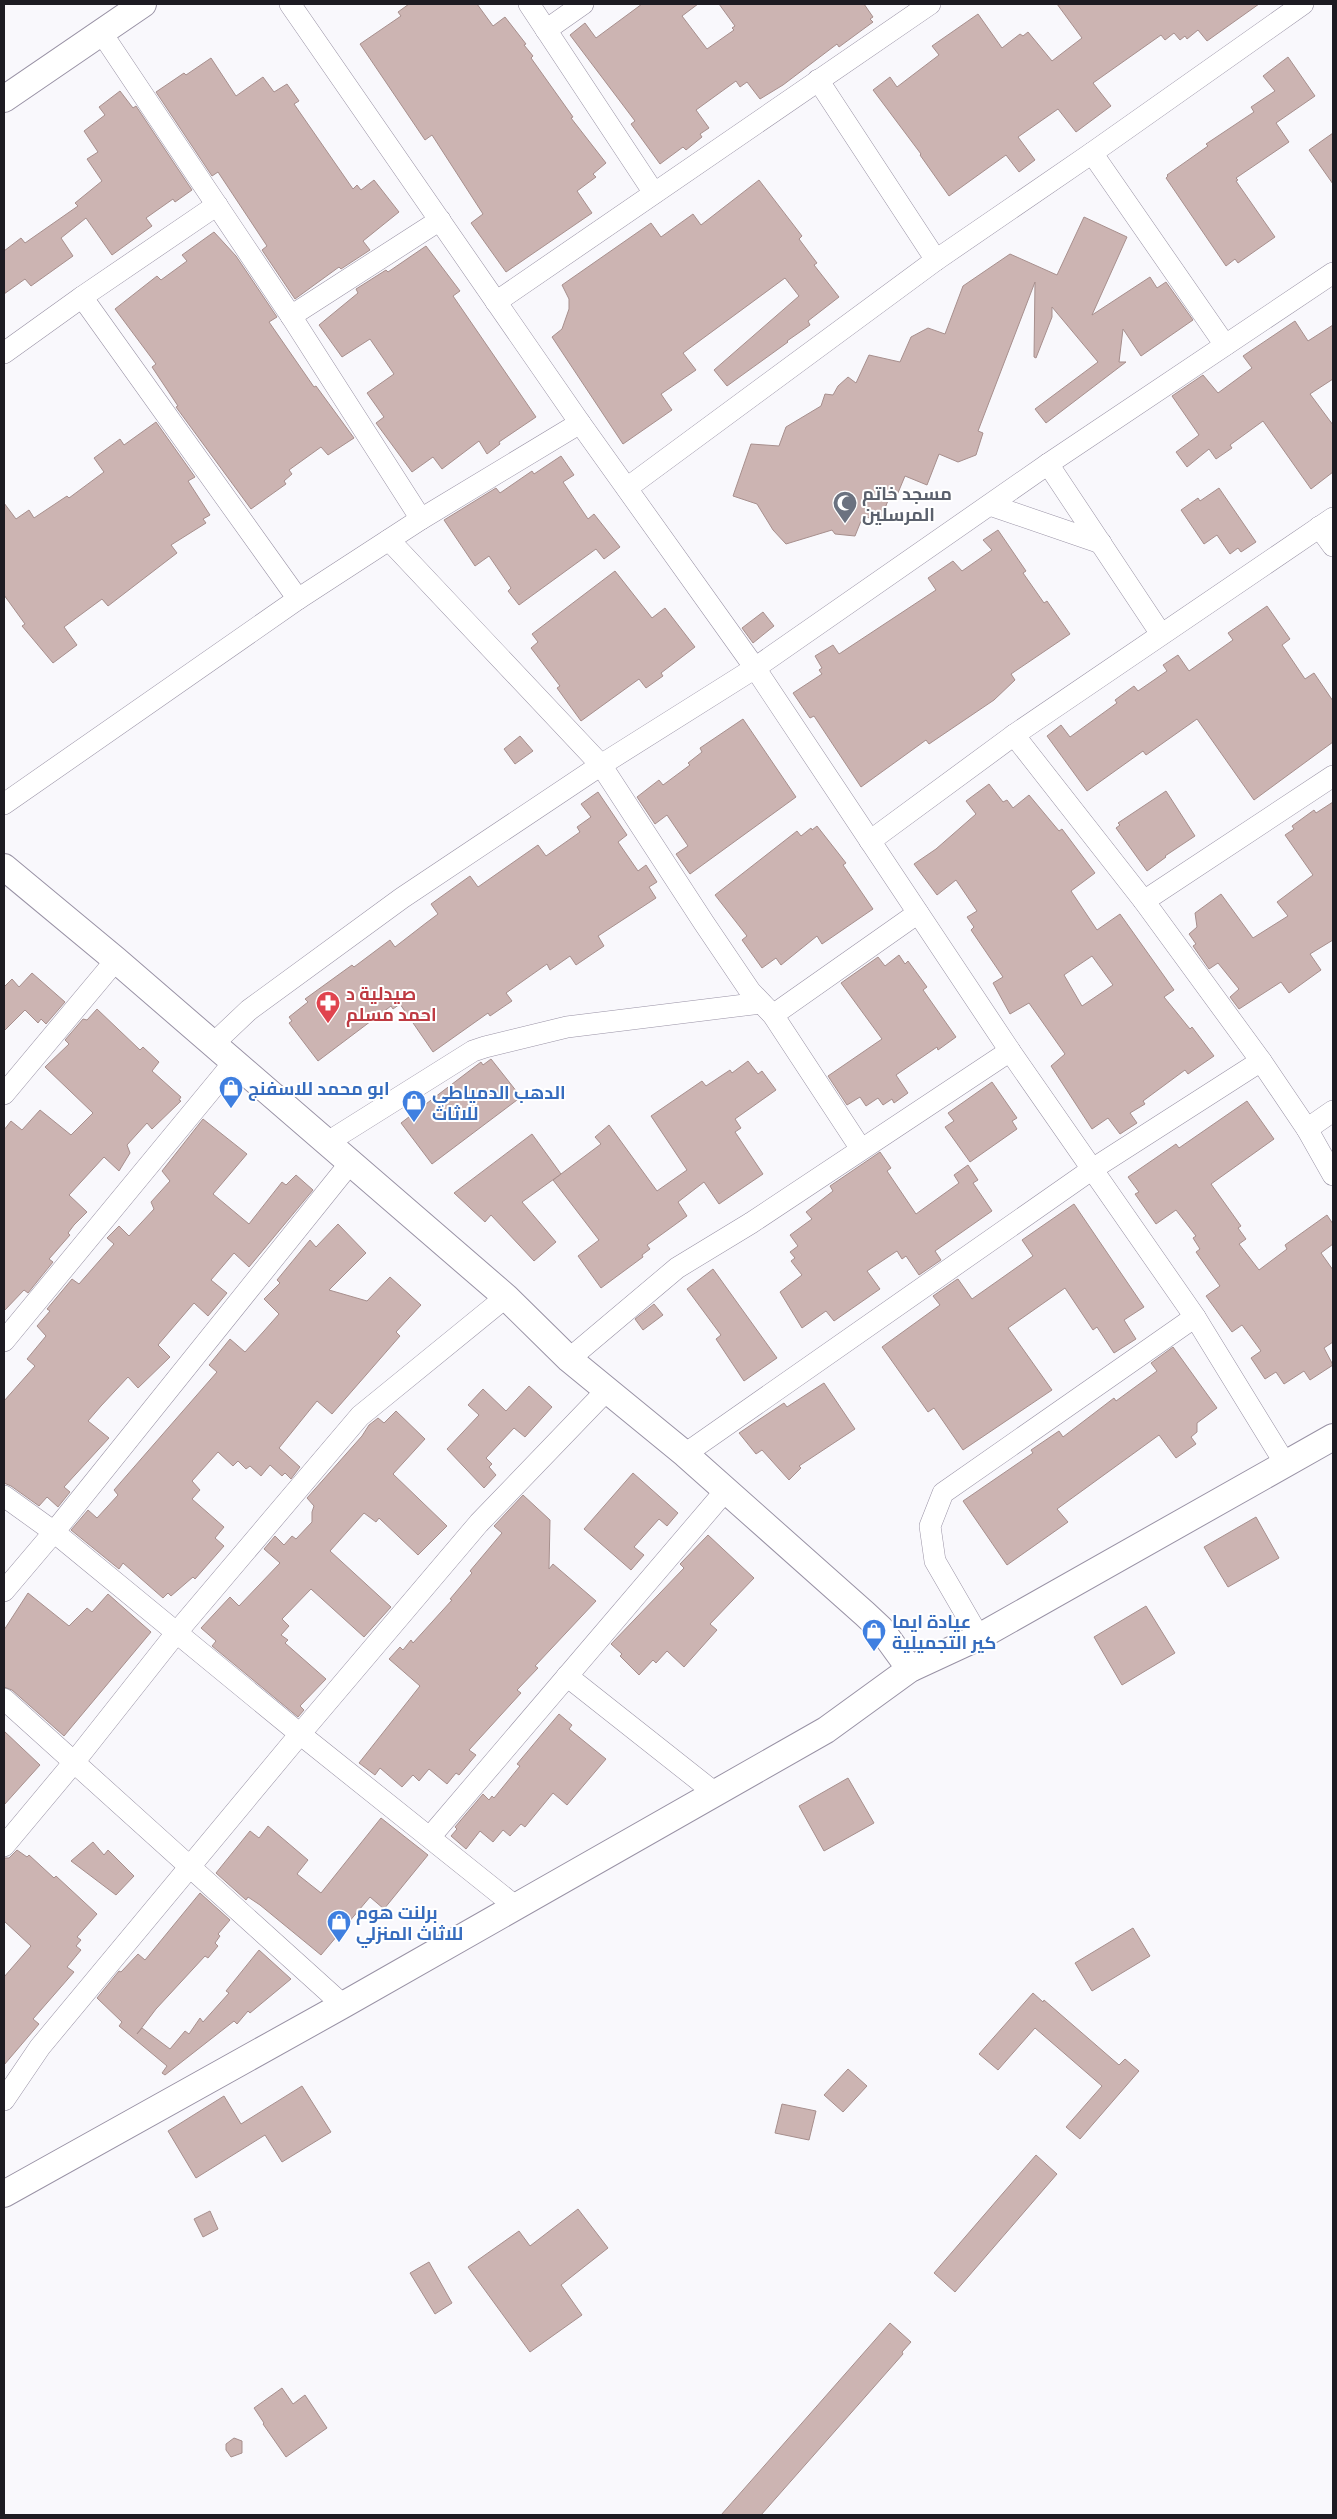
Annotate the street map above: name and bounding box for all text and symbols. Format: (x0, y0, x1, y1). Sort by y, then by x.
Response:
place label: مسجد خاتم المرسلين (862, 482, 952, 526)
mosque icon: مسجد خاتم المرسلين (832, 490, 858, 524)
place label: صيدلية د احمد مسلم (346, 982, 437, 1027)
pharmacy icon: صيدلية د احمد مسلم (315, 990, 341, 1024)
shop icon: ابو محمد للاسفنج (218, 1075, 244, 1109)
place label: ابو محمد للاسفنج (248, 1077, 390, 1101)
place label: الدهب الدمياطي للاثاث (432, 1081, 566, 1125)
shop icon: الدهب الدمياطي للاثاث (401, 1089, 427, 1123)
place label: عيادة ايما كير التجميلية (892, 1610, 996, 1654)
shop icon: عيادة ايما كير التجميلية (861, 1618, 887, 1652)
place label: برلنت هوم للاثاث المنزلي (356, 1901, 463, 1949)
shop icon: برلنت هوم للاثاث المنزلي (326, 1909, 352, 1943)

